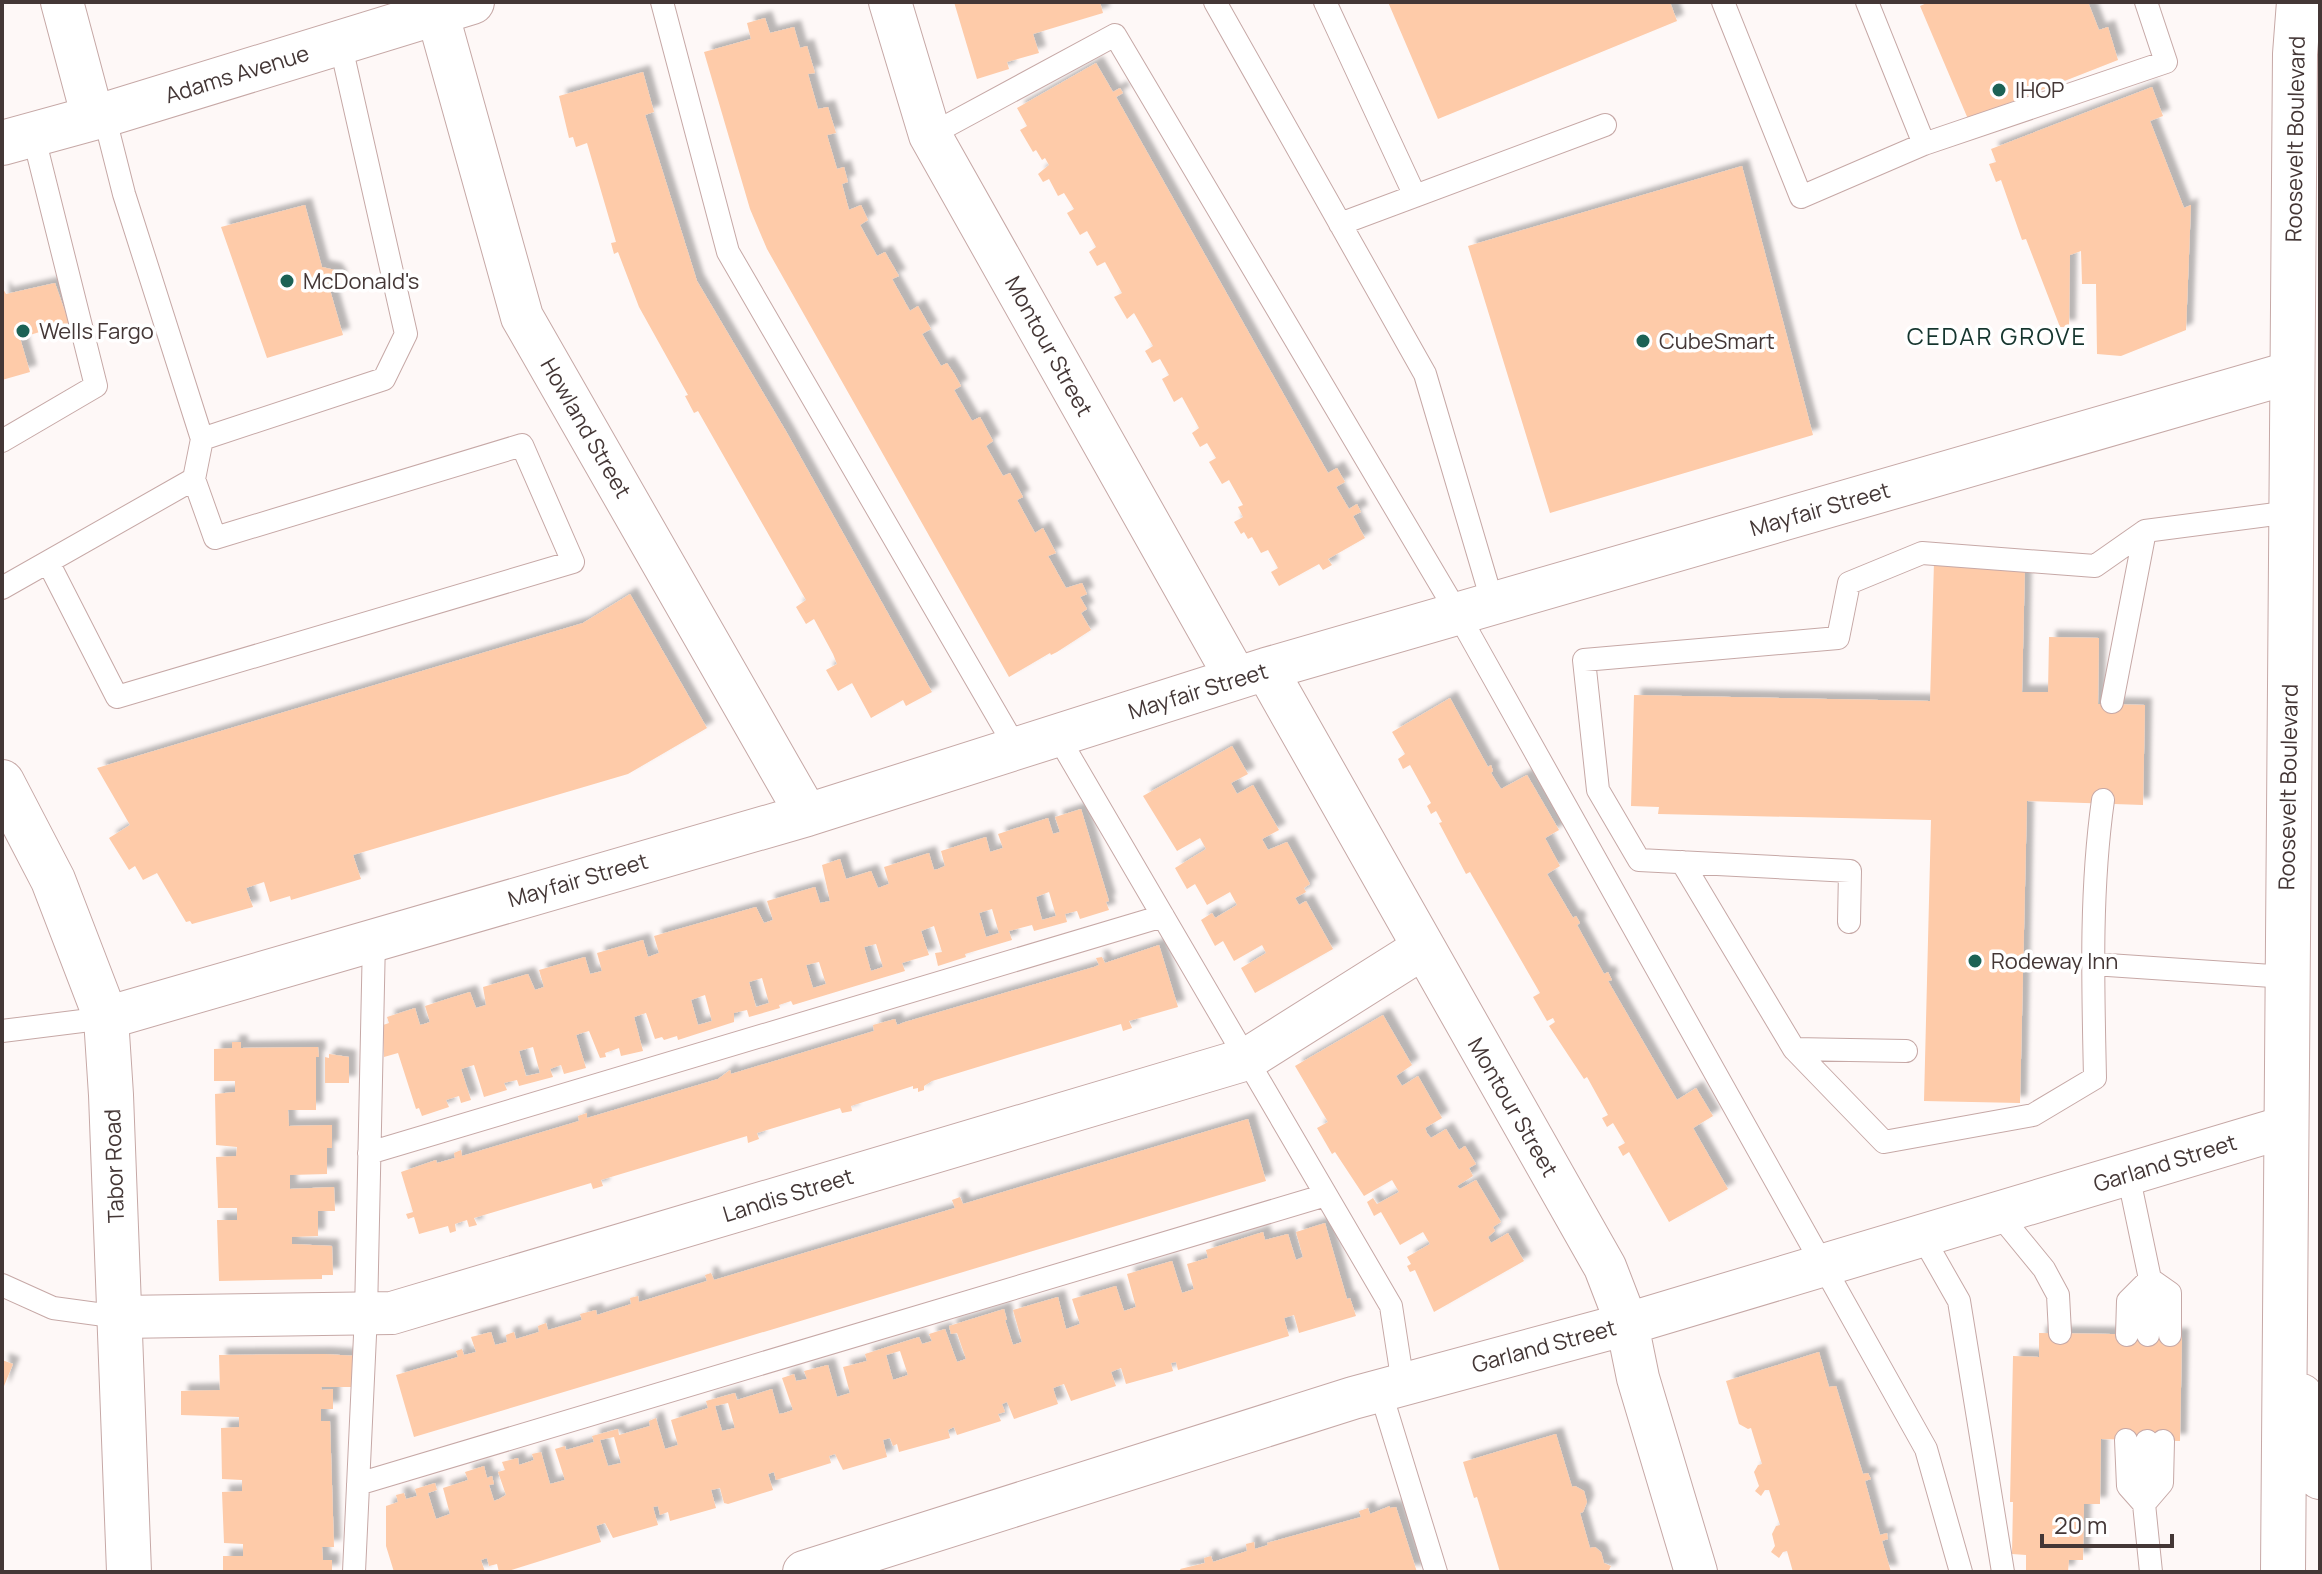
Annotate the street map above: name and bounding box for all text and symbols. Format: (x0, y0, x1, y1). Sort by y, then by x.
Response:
street label: Roosevelt Boulevard (2278, 36, 2312, 242)
street label: Adams Avenue (161, 38, 313, 110)
place label: IHOP (2015, 75, 2064, 105)
marker: IHOP (1990, 81, 2008, 99)
place label: McDonald's (303, 266, 419, 296)
street label: Montour Street (998, 271, 1100, 422)
marker: McDonald's (278, 272, 296, 290)
place label: Wells Fargo (39, 316, 154, 346)
district label: CEDAR GROVE (1907, 319, 2087, 352)
marker: Wells Fargo (14, 322, 32, 340)
place label: CubeSmart (1659, 326, 1775, 356)
marker: CubeSmart (1634, 332, 1652, 350)
street label: Howland Street (534, 353, 638, 504)
street label: Mayfair Street (1747, 475, 1894, 543)
street label: Mayfair Street (1125, 656, 1272, 726)
street label: Roosevelt Boulevard (2271, 684, 2305, 890)
street label: Mayfair Street (505, 846, 652, 914)
place label: Rodeway Inn (1991, 946, 2118, 976)
marker: Rodeway Inn (1966, 952, 1984, 970)
street label: Montour Street (1461, 1032, 1565, 1182)
street label: Tabor Road (97, 1108, 131, 1224)
street label: Garland Street (2090, 1127, 2240, 1199)
street label: Landis Street (719, 1161, 857, 1229)
street label: Garland Street (1469, 1312, 1620, 1380)
scale bar (2042, 1498, 2172, 1548)
text: 20 m (2054, 1508, 2107, 1541)

